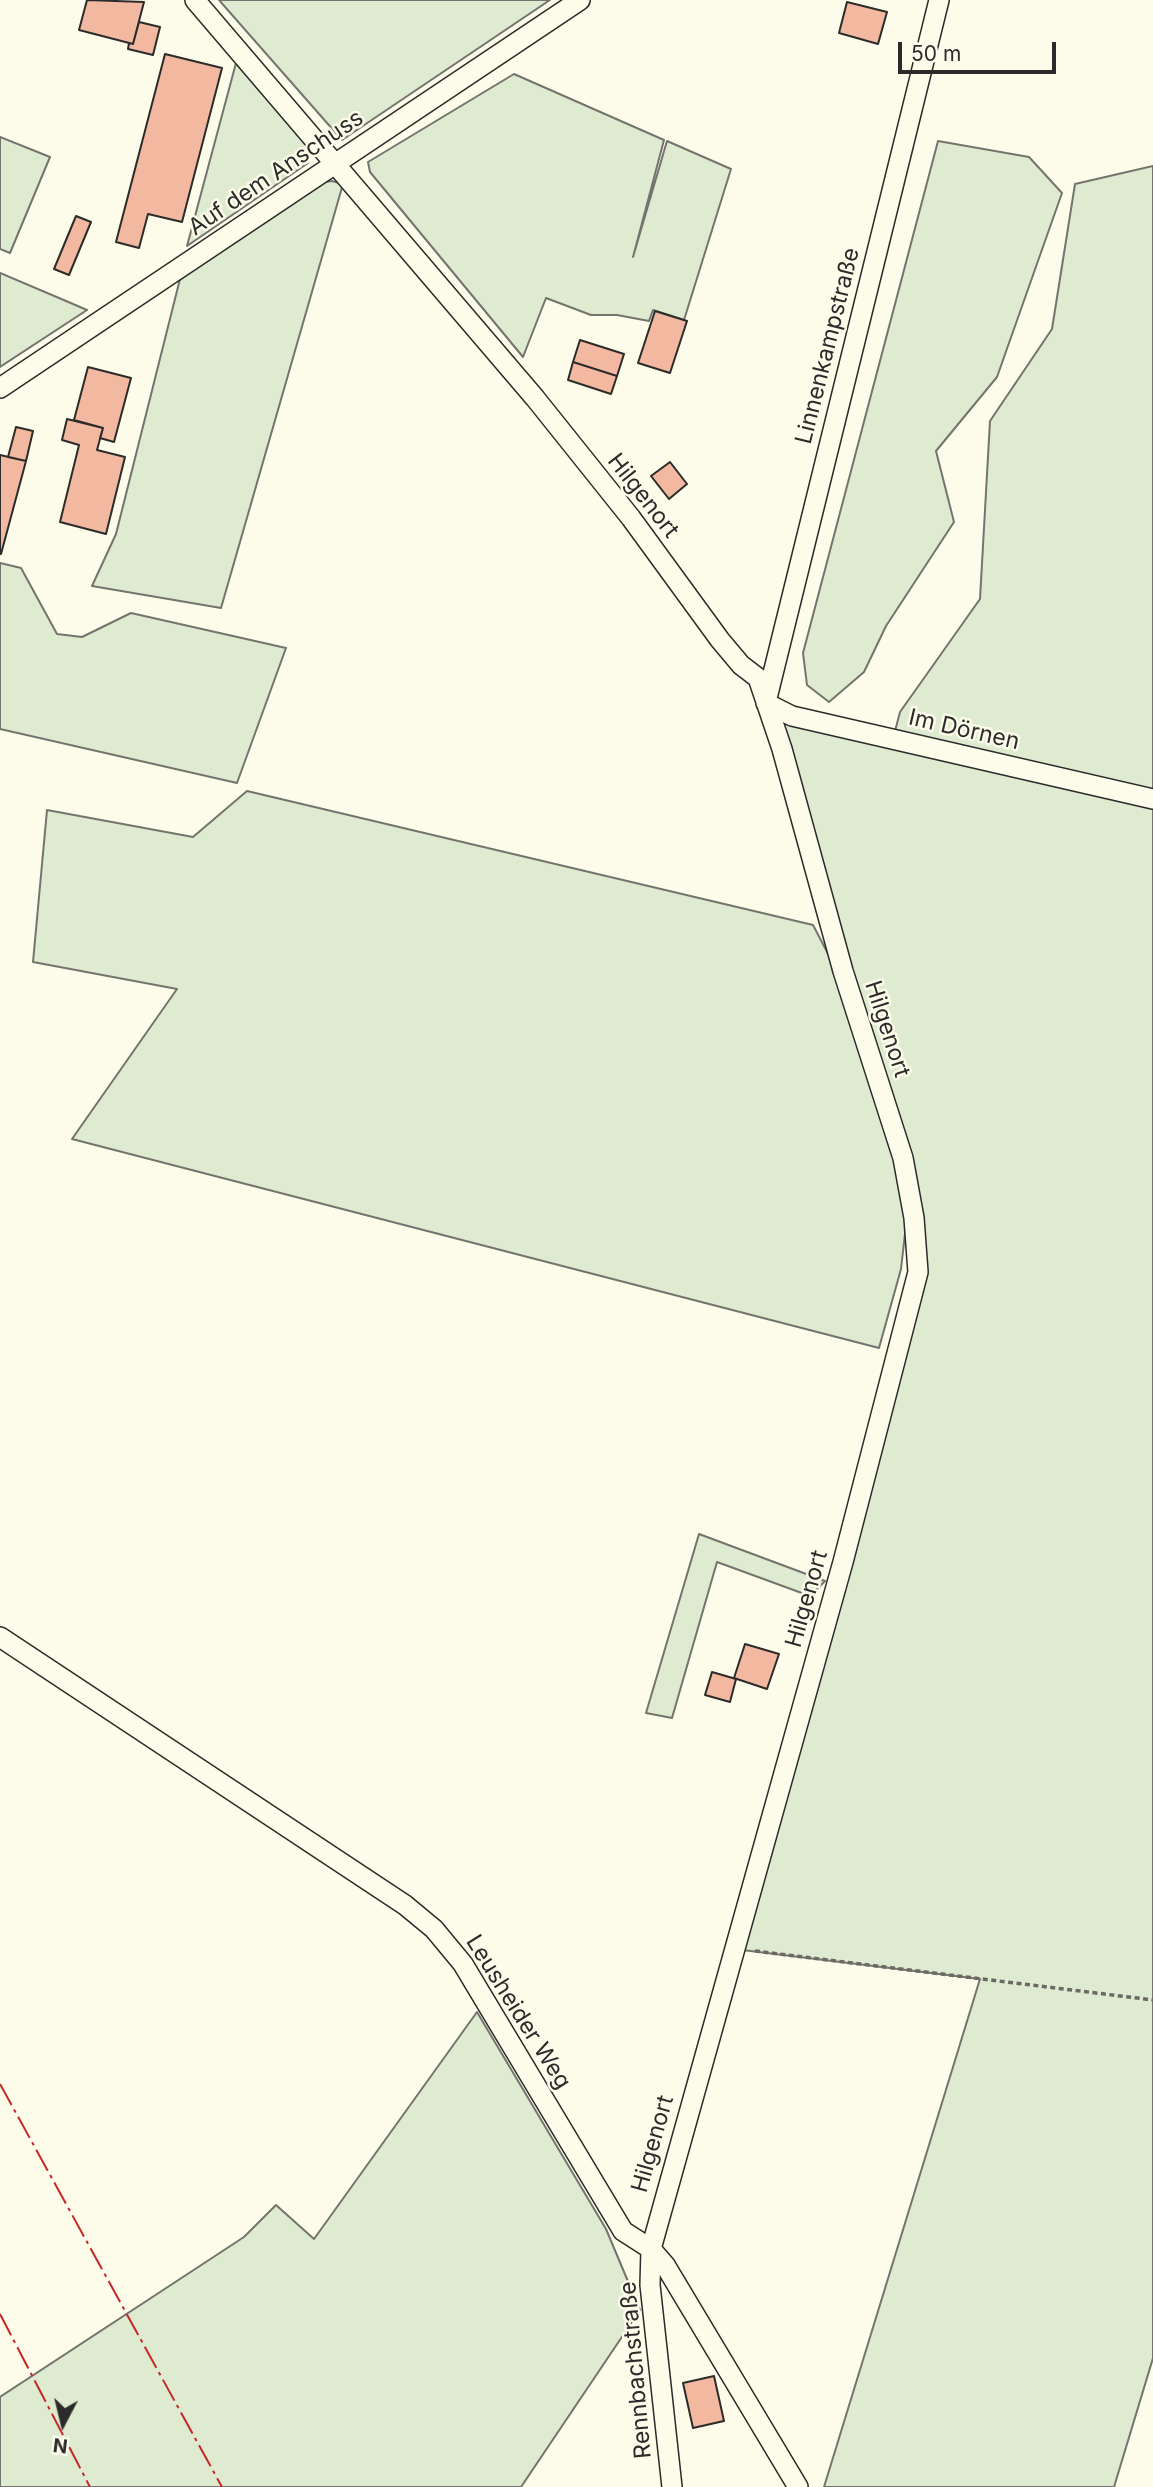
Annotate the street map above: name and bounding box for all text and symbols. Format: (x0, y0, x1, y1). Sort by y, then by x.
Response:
scale bar (901, 28, 1058, 72)
text: 50 m (911, 41, 961, 66)
street label: Auf dem Anschuss (183, 104, 369, 242)
street label: Linnenkampstraße (790, 245, 866, 447)
street label: Hilgenort (601, 448, 685, 544)
street label: Im Dörnen (906, 704, 1022, 756)
street label: Hilgenort (858, 977, 916, 1081)
street label: Hilgenort (780, 1547, 834, 1651)
street label: Leusheider Weg (460, 1930, 576, 2094)
street label: Hilgenort (626, 2092, 680, 2196)
street label: Rennbachstraße (615, 2280, 657, 2460)
north arrow (28, 2389, 98, 2459)
text: N (52, 2433, 69, 2458)

